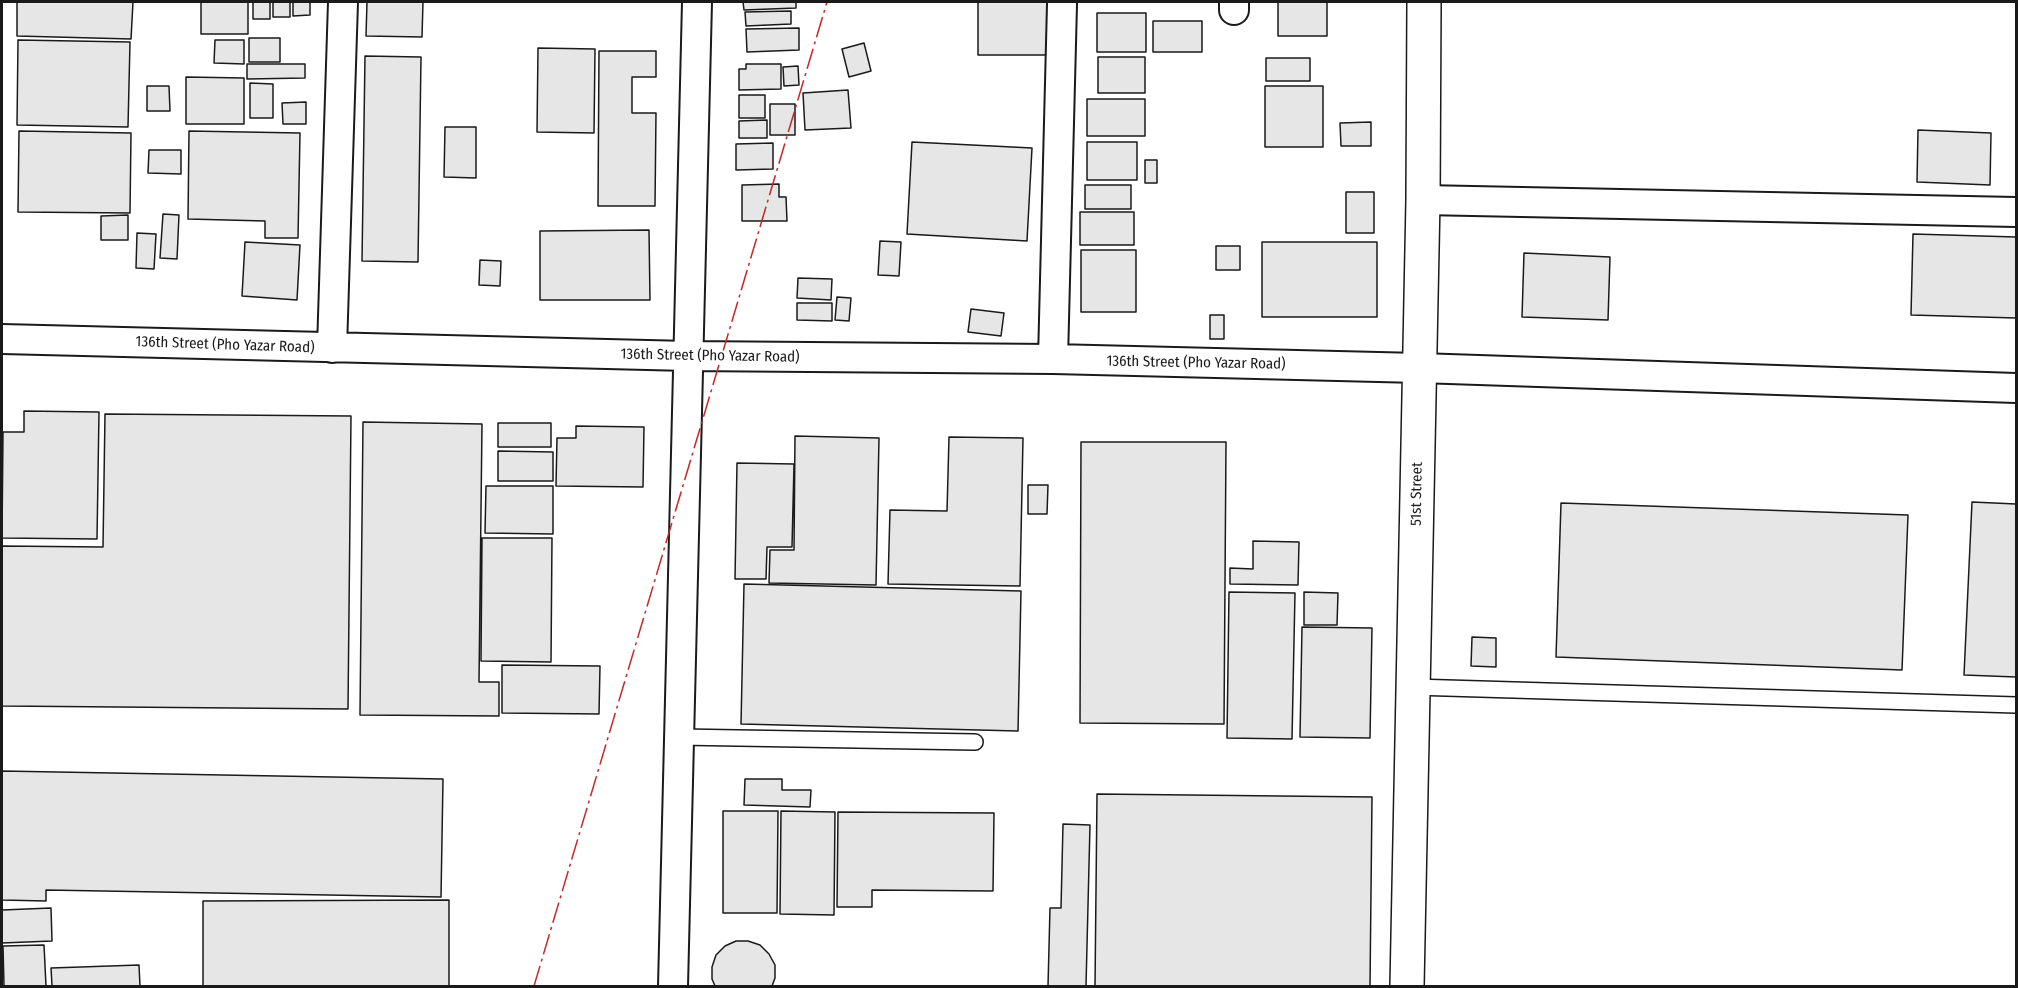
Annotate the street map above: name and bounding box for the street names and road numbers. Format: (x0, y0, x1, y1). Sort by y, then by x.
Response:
street label: 136th Street (Pho Yazar Road) (135, 333, 315, 357)
street label: 136th Street (Pho Yazar Road) (620, 345, 800, 367)
street label: 136th Street (Pho Yazar Road) (1106, 352, 1286, 374)
street label: 51st Street (1407, 462, 1427, 526)

